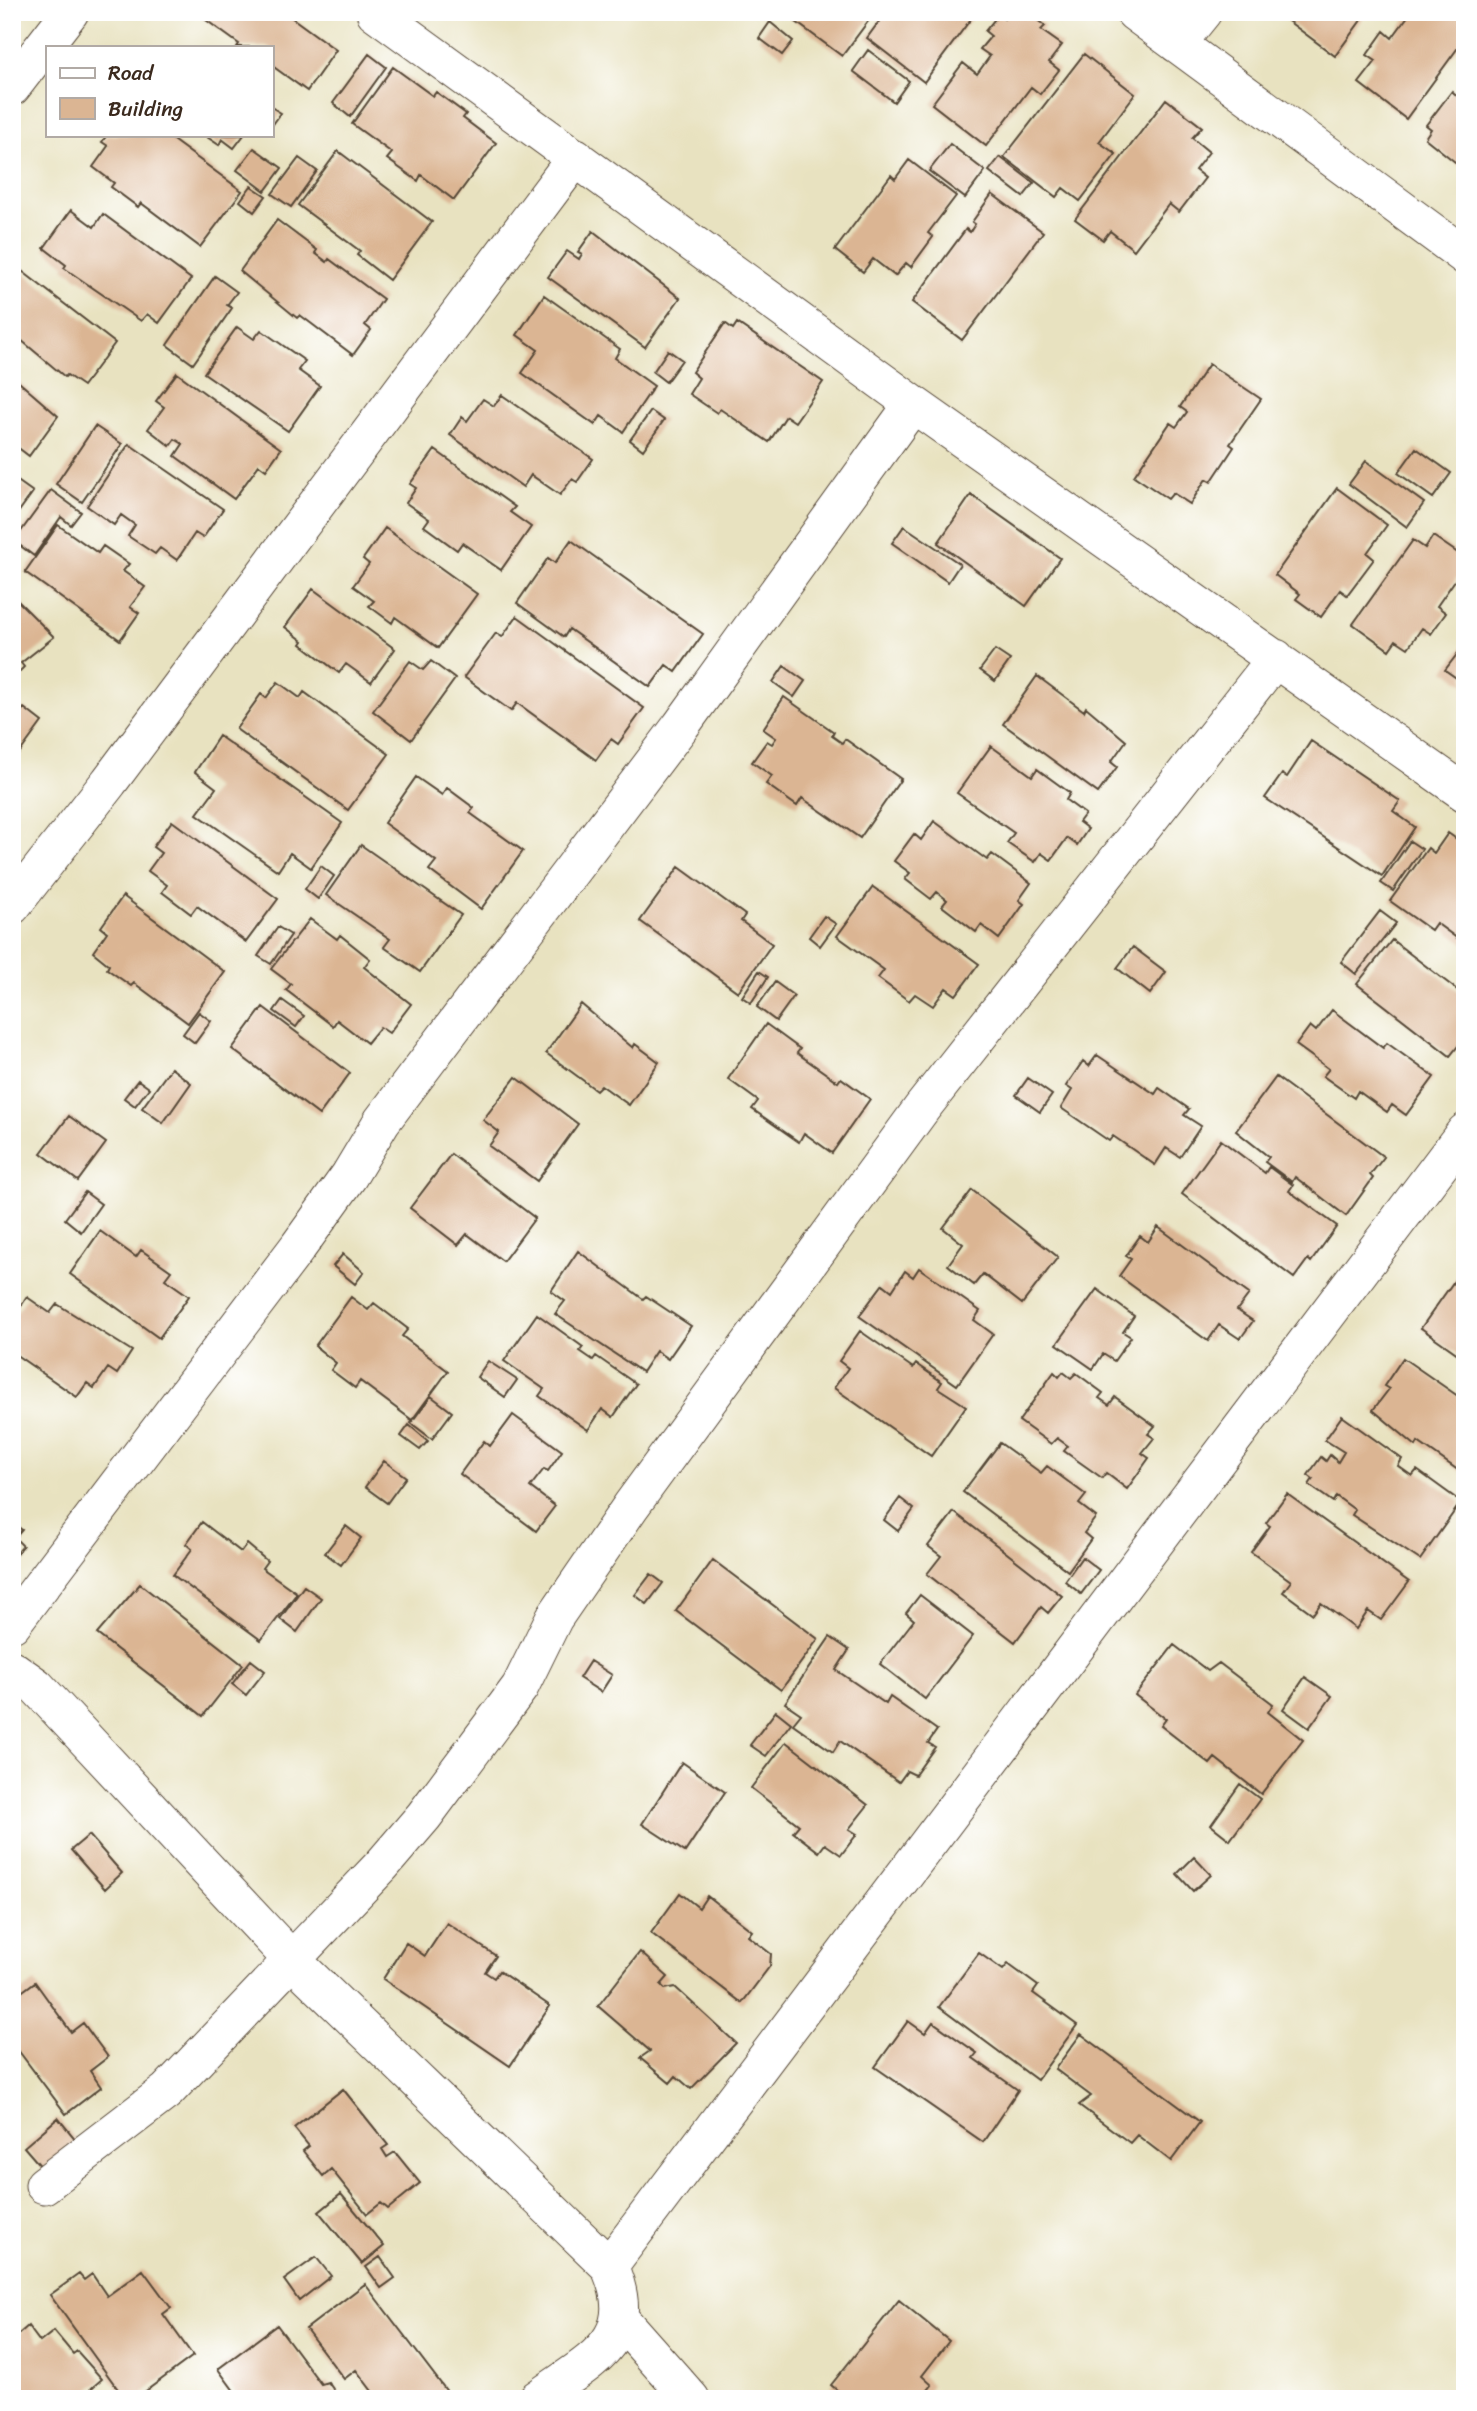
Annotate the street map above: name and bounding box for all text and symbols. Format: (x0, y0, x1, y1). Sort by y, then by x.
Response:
legend (46, 46, 273, 136)
text: Road (108, 54, 155, 92)
text: Building (108, 90, 184, 128)

